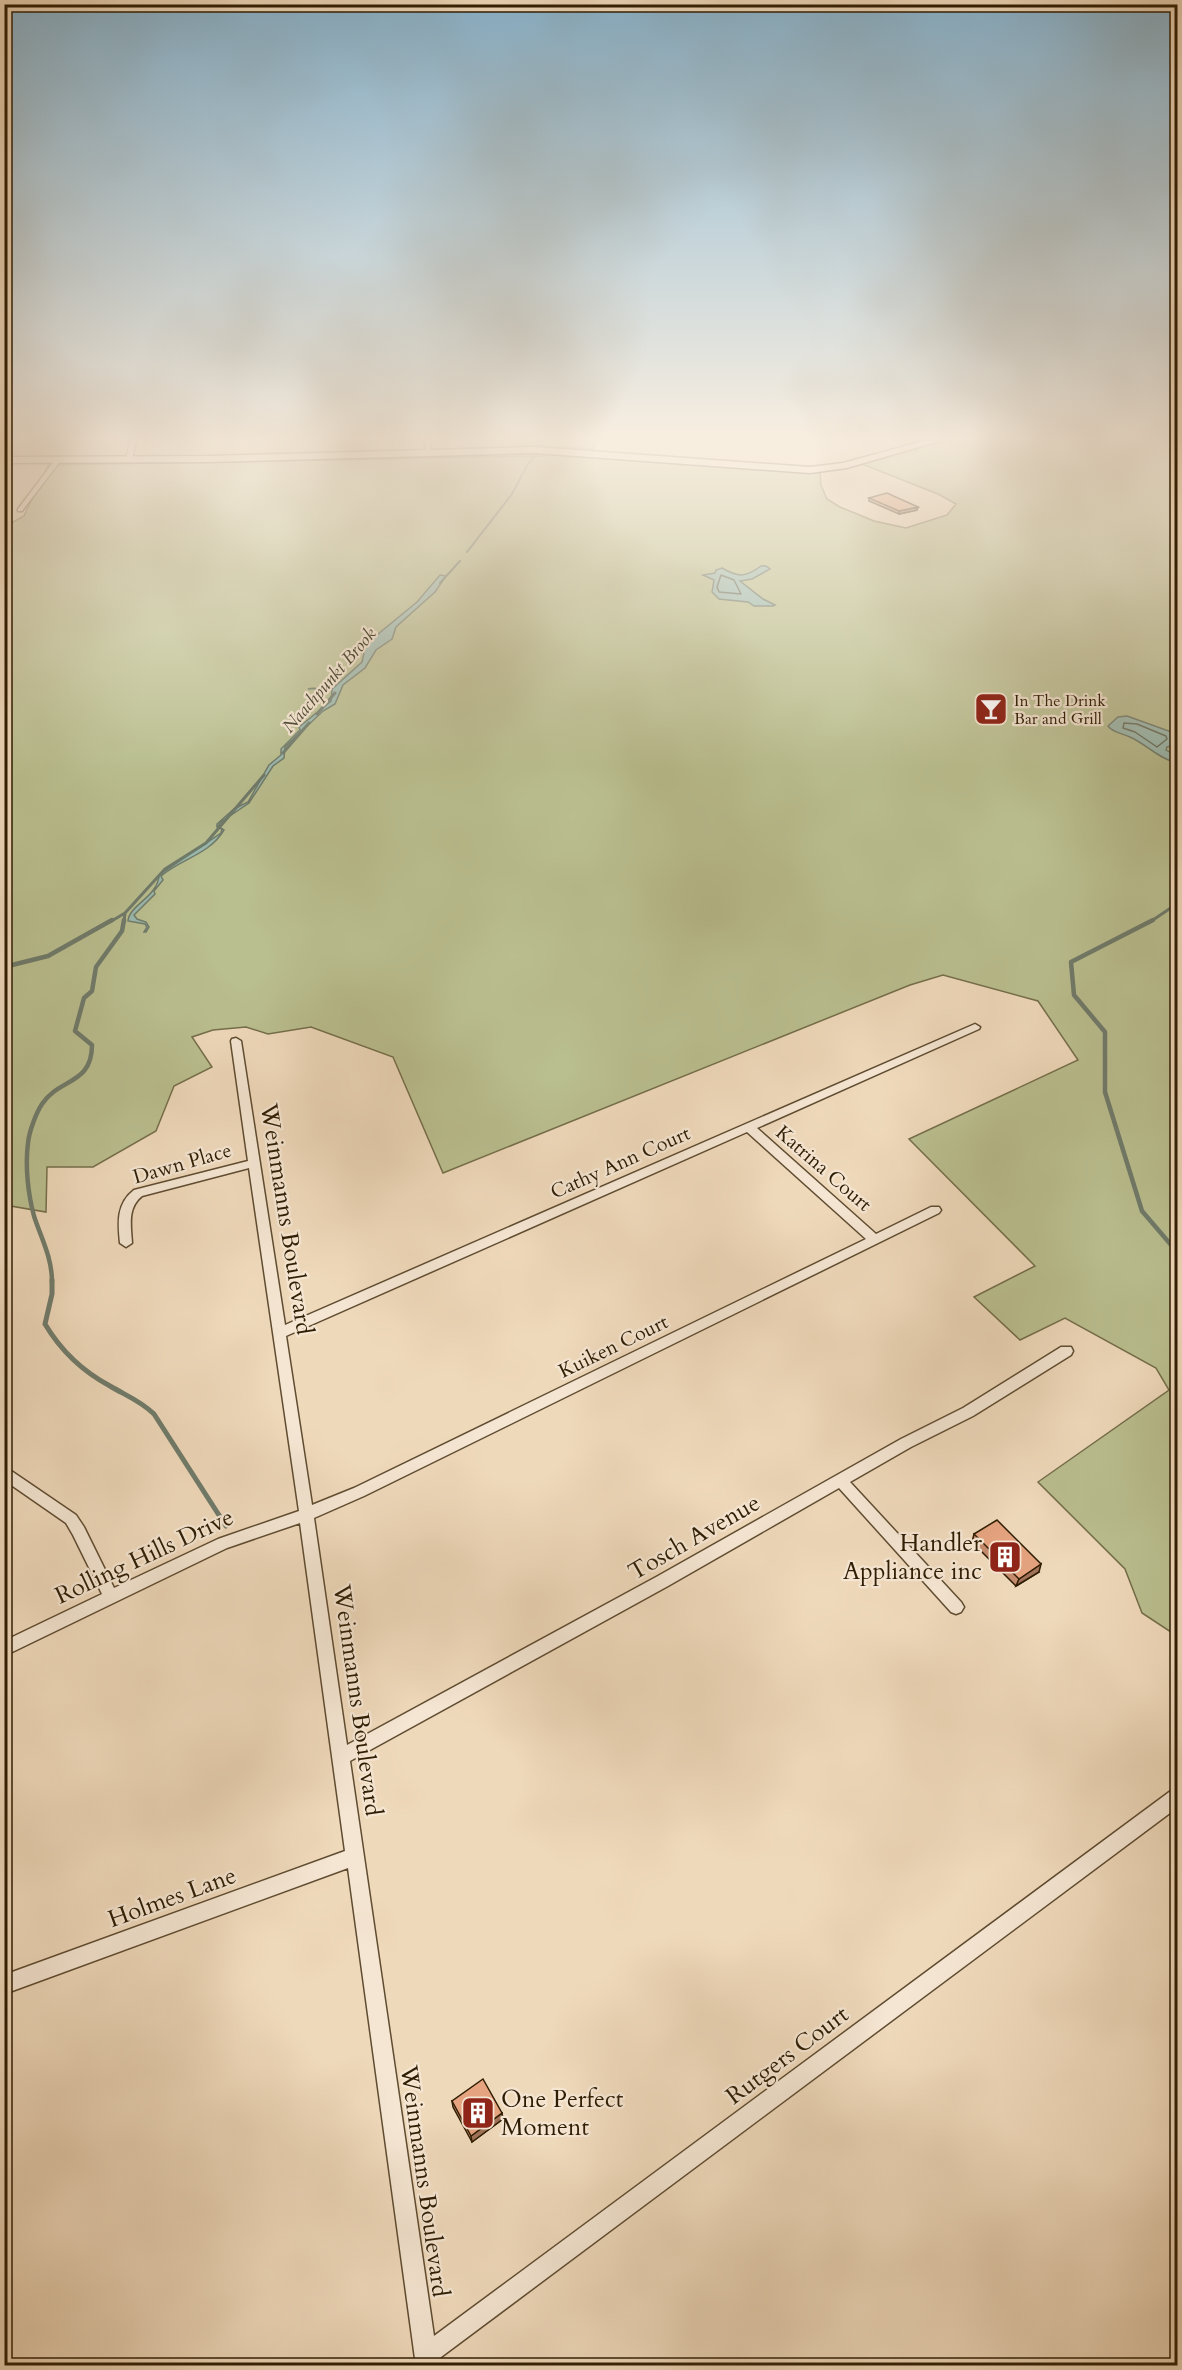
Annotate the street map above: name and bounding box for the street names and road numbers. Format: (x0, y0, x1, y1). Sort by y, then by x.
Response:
street label: Weinmanns Boulevard (252, 1100, 321, 1337)
street label: Cathy Ann Court (546, 1119, 695, 1205)
street label: Katrina Court (770, 1119, 878, 1218)
street label: Dawn Place (130, 1137, 235, 1190)
street label: Kuiken Court (554, 1308, 673, 1385)
street label: Tosch Avenue (622, 1486, 766, 1588)
street label: Rolling Hills Drive (49, 1501, 239, 1612)
street label: Weinmanns Boulevard (325, 1581, 390, 1818)
street label: Holmes Lane (103, 1859, 241, 1936)
street label: Rutgers Court (719, 1998, 856, 2112)
street label: Weinmanns Boulevard (392, 2062, 457, 2299)

